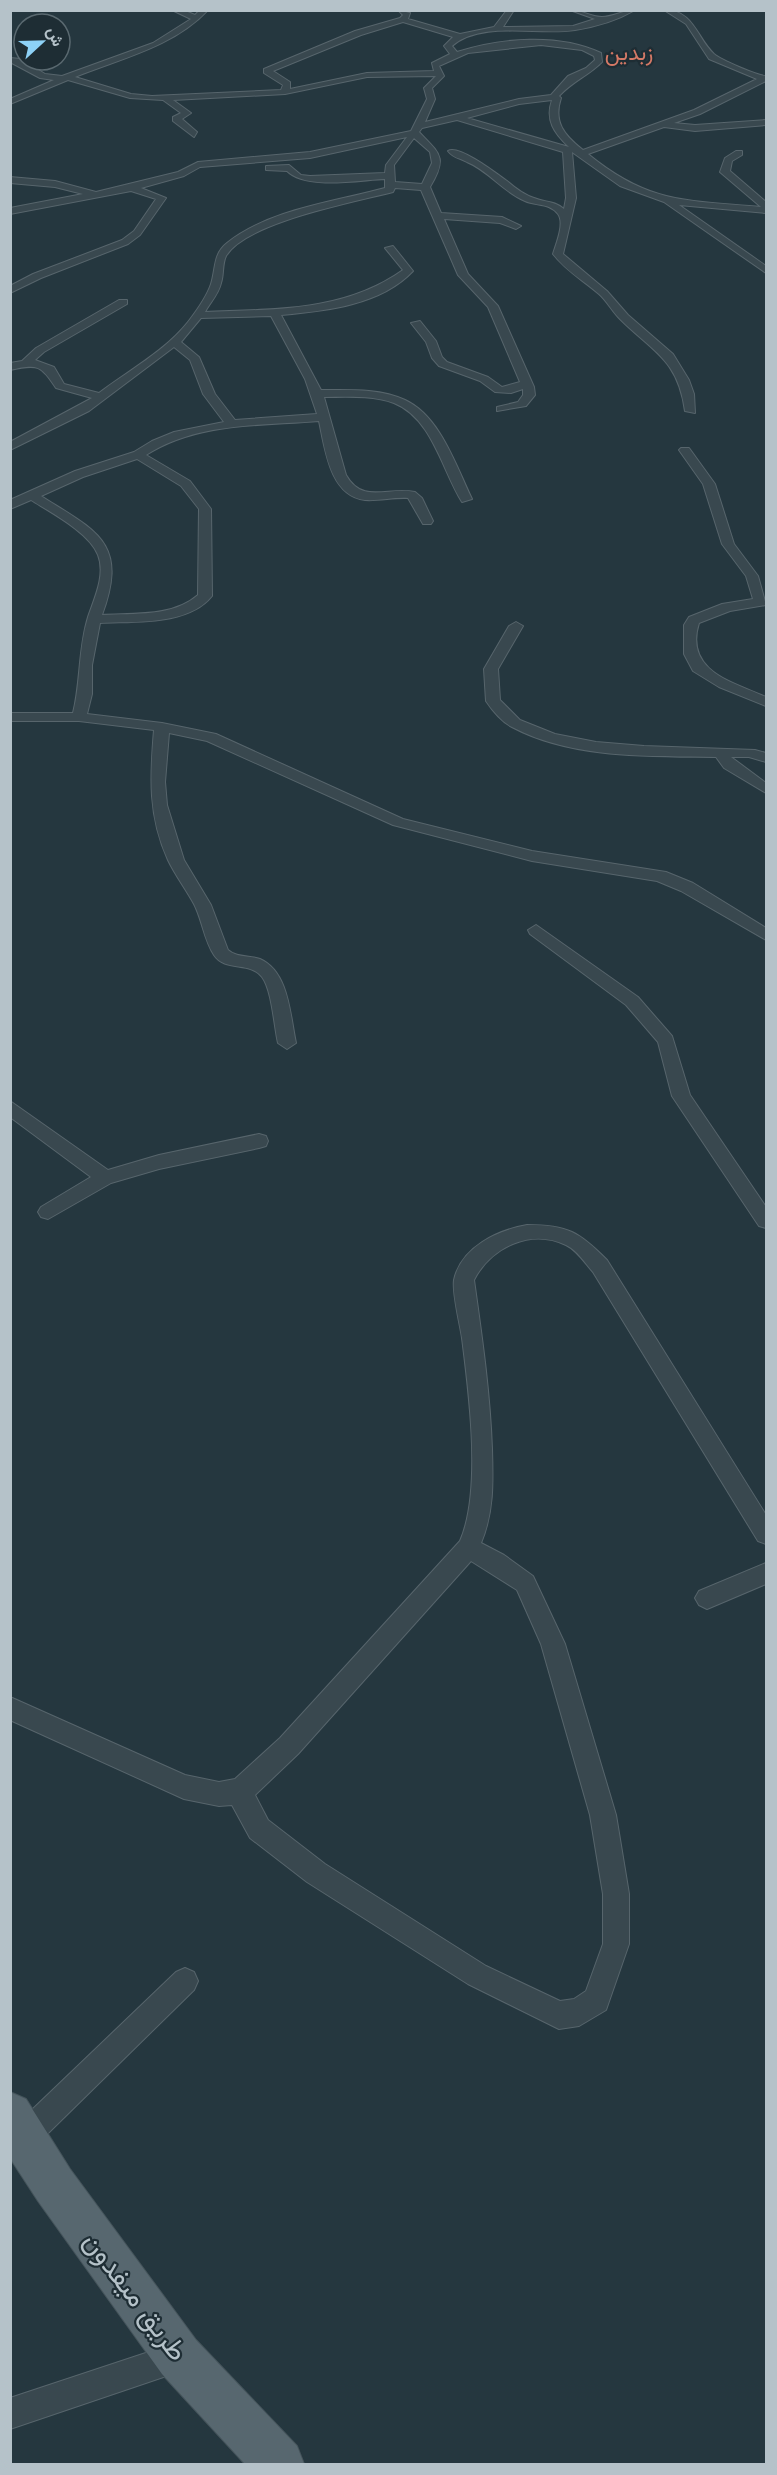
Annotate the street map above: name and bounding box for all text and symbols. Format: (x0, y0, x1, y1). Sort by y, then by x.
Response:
north arrow (12, 12, 72, 72)
text: ش (41, 23, 70, 50)
district label: زبدين (605, 36, 653, 68)
street label: طريق ميفدون (73, 2223, 198, 2370)

